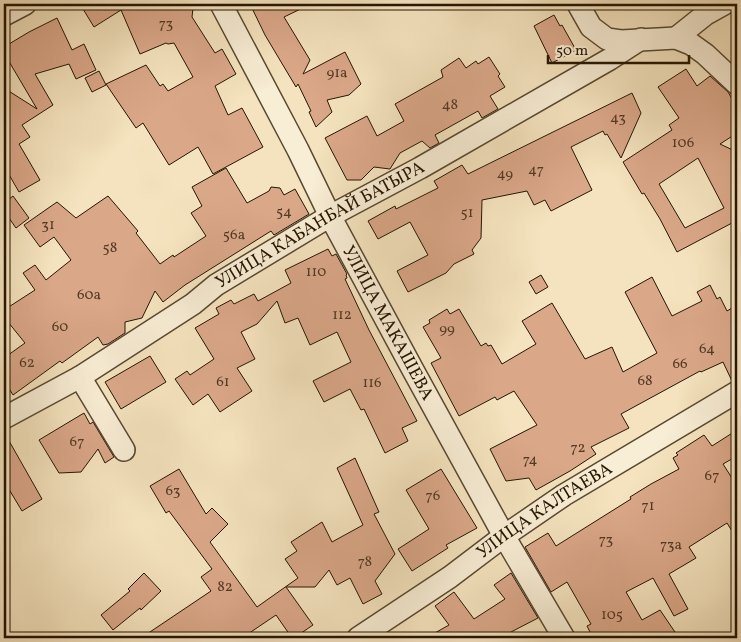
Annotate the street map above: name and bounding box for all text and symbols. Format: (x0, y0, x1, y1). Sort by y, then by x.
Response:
house number: 73 (159, 14, 173, 35)
scale bar (548, 32, 690, 64)
text: 50 m (556, 41, 588, 62)
house number: 91а (326, 63, 348, 84)
house number: 48 (442, 95, 458, 116)
house number: 43 (610, 108, 626, 129)
house number: 106 (672, 133, 694, 154)
street label: УЛИЦА КАБАНБАЙ БАТЫРА (211, 155, 430, 295)
house number: 47 (528, 160, 544, 181)
house number: 49 (497, 164, 513, 185)
house number: 54 (276, 202, 292, 223)
house number: 51 (460, 203, 474, 224)
house number: 31 (41, 215, 55, 236)
house number: 56а (223, 225, 245, 246)
house number: 58 (103, 238, 117, 259)
street label: УЛИЦА МАКАШЕВА (336, 241, 440, 405)
house number: 110 (306, 262, 326, 283)
house number: 60а (77, 285, 101, 306)
house number: 112 (332, 305, 352, 326)
house number: 60 (52, 317, 68, 338)
house number: 99 (439, 319, 455, 340)
house number: 64 (699, 339, 715, 360)
house number: 62 (19, 353, 35, 374)
house number: 66 (672, 354, 688, 375)
house number: 68 (637, 371, 653, 392)
house number: 61 (216, 372, 230, 393)
house number: 116 (362, 373, 382, 394)
house number: 67 (70, 432, 84, 453)
house number: 72 (570, 438, 586, 459)
house number: 74 (523, 450, 537, 471)
street label: УЛИЦА КАЛТАЕВА (471, 456, 617, 565)
house number: 67 (705, 466, 719, 487)
house number: 63 (165, 481, 181, 502)
house number: 76 (426, 486, 440, 507)
house number: 71 (641, 496, 655, 517)
house number: 73 (599, 530, 613, 551)
house number: 73а (660, 535, 682, 556)
house number: 78 (358, 552, 372, 573)
house number: 82 (217, 577, 233, 598)
house number: 105 (601, 605, 623, 626)

